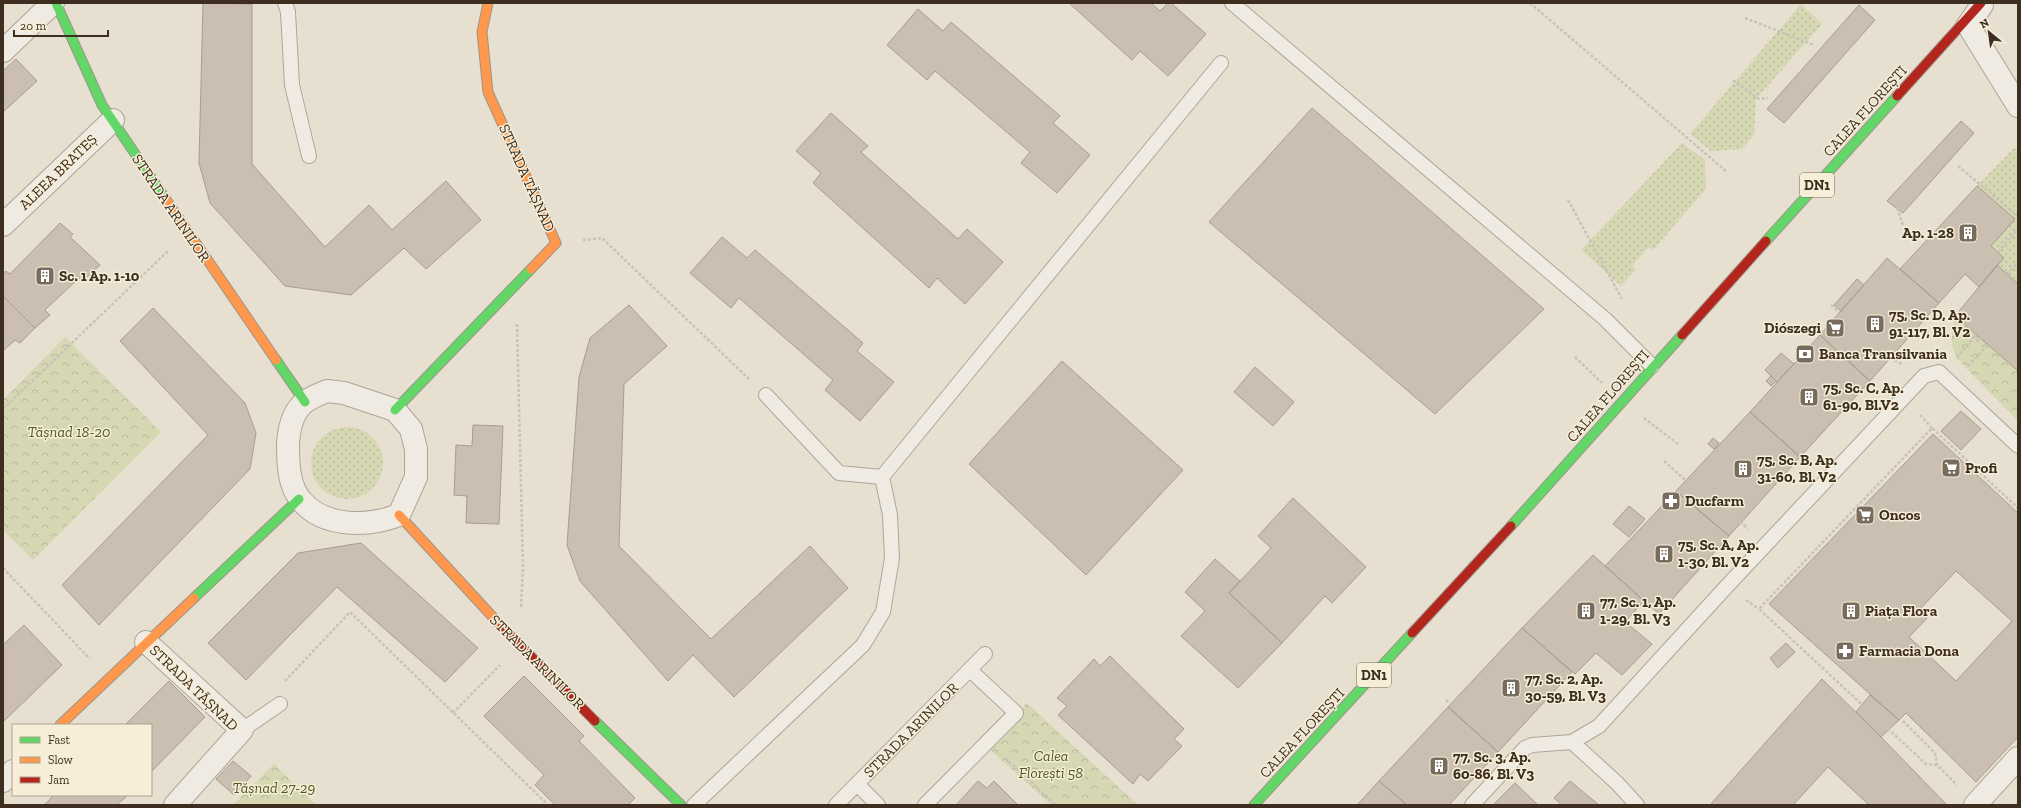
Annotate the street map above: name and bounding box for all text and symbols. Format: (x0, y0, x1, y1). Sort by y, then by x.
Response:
scale bar (14, 12, 108, 38)
north arrow (1969, 12, 2009, 52)
text: N (1978, 16, 1992, 31)
text: 20 m (20, 19, 47, 33)
street label: CALEA FLOREȘTI (1819, 62, 1911, 160)
street label: STRADA TĂȘNAD (495, 121, 559, 235)
street label: ALEEA BRATEȘ (15, 130, 101, 214)
street label: STRADA ARINILOR (128, 151, 214, 266)
road number: DN1 (1800, 173, 1834, 197)
building icon: Ap. 1-28 (1957, 222, 1979, 244)
place label: Ap. 1-28 (1902, 224, 1954, 242)
building icon: Sc. 1 Ap. 1-10 (34, 265, 56, 287)
place label: Sc. 1 Ap. 1-10 (59, 267, 140, 285)
place label: 75, Sc. D, Ap. 91-117, Bl. V2 (1889, 306, 1970, 341)
building icon: 75, Sc. D, Ap. 91-117, Bl. V2 (1864, 313, 1886, 335)
supermarket icon: Diószegi (1824, 317, 1846, 339)
place label: Diószegi (1764, 319, 1822, 337)
bank icon: Banca Transilvania (1794, 343, 1816, 365)
place label: Banca Transilvania (1819, 345, 1947, 363)
street label: CALEA FLOREȘTI (1563, 346, 1653, 446)
place label: 75, Sc. C, Ap. 61-90, Bl.V2 (1823, 379, 1904, 414)
building icon: 75, Sc. C, Ap. 61-90, Bl.V2 (1798, 386, 1820, 408)
park label: Tășnad 18-20 (28, 423, 110, 441)
place label: 75, Sc. B, Ap. 31-60, Bl. V2 (1757, 451, 1837, 486)
supermarket icon: Profi (1940, 457, 1962, 479)
building icon: 75, Sc. B, Ap. 31-60, Bl. V2 (1732, 458, 1754, 480)
place label: Profi (1965, 459, 1997, 477)
pharmacy icon: Ducfarm (1660, 490, 1682, 512)
place label: Ducfarm (1685, 492, 1744, 510)
supermarket icon: Oncos (1854, 504, 1876, 526)
place label: Oncos (1879, 506, 1920, 524)
place label: 75, Sc. A, Ap. 1-30, Bl. V2 (1678, 536, 1759, 571)
building icon: 75, Sc. A, Ap. 1-30, Bl. V2 (1653, 543, 1675, 565)
place label: 77, Sc. 1, Ap. 1-29, Bl. V3 (1600, 593, 1676, 628)
building icon: 77, Sc. 1, Ap. 1-29, Bl. V3 (1575, 600, 1597, 622)
building icon: Piața Flora (1840, 600, 1862, 622)
place label: Piața Flora (1865, 602, 1938, 620)
street label: STRADA ARINILOR (486, 611, 589, 714)
pharmacy icon: Farmacia Dona (1834, 640, 1856, 662)
street label: STRADA TĂȘNAD (146, 641, 242, 735)
place label: Farmacia Dona (1859, 642, 1959, 660)
road number: DN1 (1357, 663, 1391, 687)
place label: 77, Sc. 2, Ap. 30-59, Bl. V3 (1525, 670, 1606, 705)
building icon: 77, Sc. 2, Ap. 30-59, Bl. V3 (1500, 677, 1522, 699)
street label: STRADA ARINILOR (860, 678, 963, 781)
street label: CALEA FLOREȘTI (1256, 684, 1348, 782)
legend (12, 724, 152, 796)
text: Fast (48, 733, 71, 747)
park label: Calea Florești 58 (1019, 747, 1083, 782)
place label: 77, Sc. 3, Ap. 60-86, Bl. V3 (1453, 748, 1534, 783)
text: Slow (48, 753, 74, 767)
building icon: 77, Sc. 3, Ap. 60-86, Bl. V3 (1428, 755, 1450, 777)
text: Jam (48, 773, 70, 787)
park label: Tășnad 27-29 (233, 779, 316, 797)

